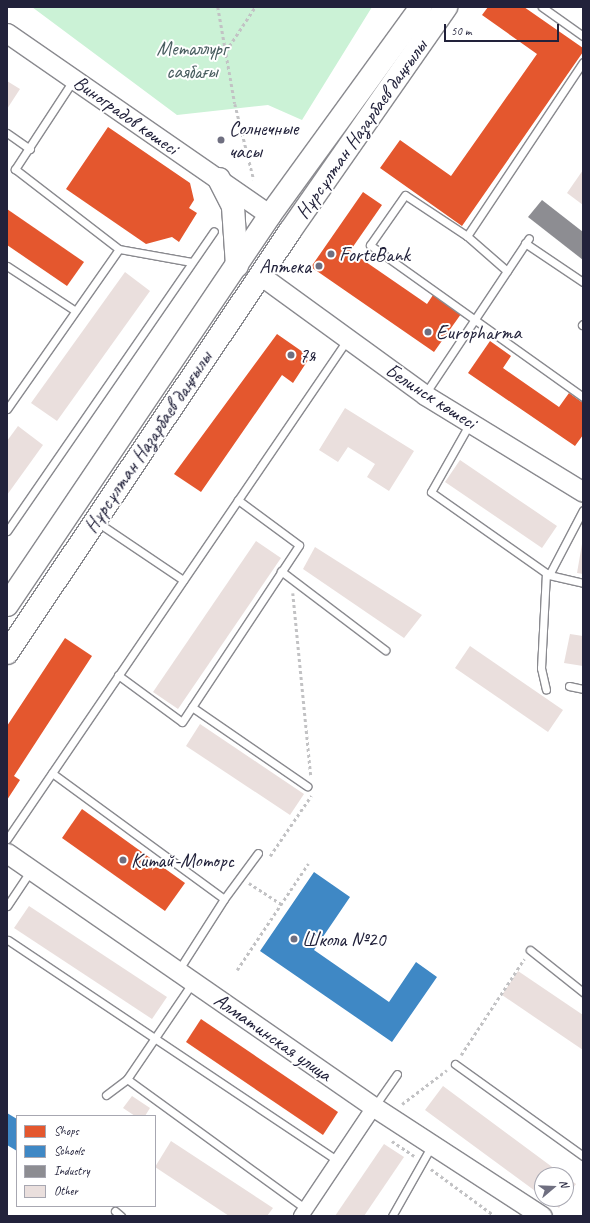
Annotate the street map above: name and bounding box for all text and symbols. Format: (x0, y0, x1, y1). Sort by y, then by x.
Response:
scale bar (446, 16, 561, 42)
text: 50 m (451, 23, 471, 39)
street label: Нұрсұлтан Назарбаев даңғылы (290, 34, 432, 224)
park label: Металлург саябағы (157, 37, 227, 84)
street label: Виноградов көшесі (69, 70, 183, 160)
place label: Солнечные часы (229, 116, 298, 163)
marker: Солнечные часы (216, 135, 226, 145)
place label: ForteBank (339, 242, 410, 266)
marker: ForteBank (326, 249, 336, 259)
place label: Аптека (259, 254, 311, 278)
marker: Аптека (314, 261, 324, 271)
place label: Europharma (436, 320, 521, 344)
marker: Europharma (423, 327, 433, 337)
place label: 7я (299, 343, 315, 367)
street label: Нұрсұлтан Назарбаев даңғылы (78, 346, 218, 538)
marker: 7я (286, 350, 296, 360)
street label: Белинск көшесі (381, 358, 481, 434)
place label: Китай-Моторс (131, 848, 234, 872)
marker: Китай-Моторс (118, 855, 128, 865)
place label: Школа №20 (302, 927, 385, 951)
marker: Школа №20 (289, 934, 299, 944)
street label: Алматинская улица (209, 987, 337, 1087)
legend (16, 1115, 156, 1207)
text: Shops (54, 1123, 79, 1139)
text: Schools (54, 1143, 84, 1159)
text: Industry (54, 1163, 90, 1179)
north arrow (534, 1167, 574, 1207)
text: N (557, 1178, 572, 1189)
text: Other (54, 1183, 78, 1199)

